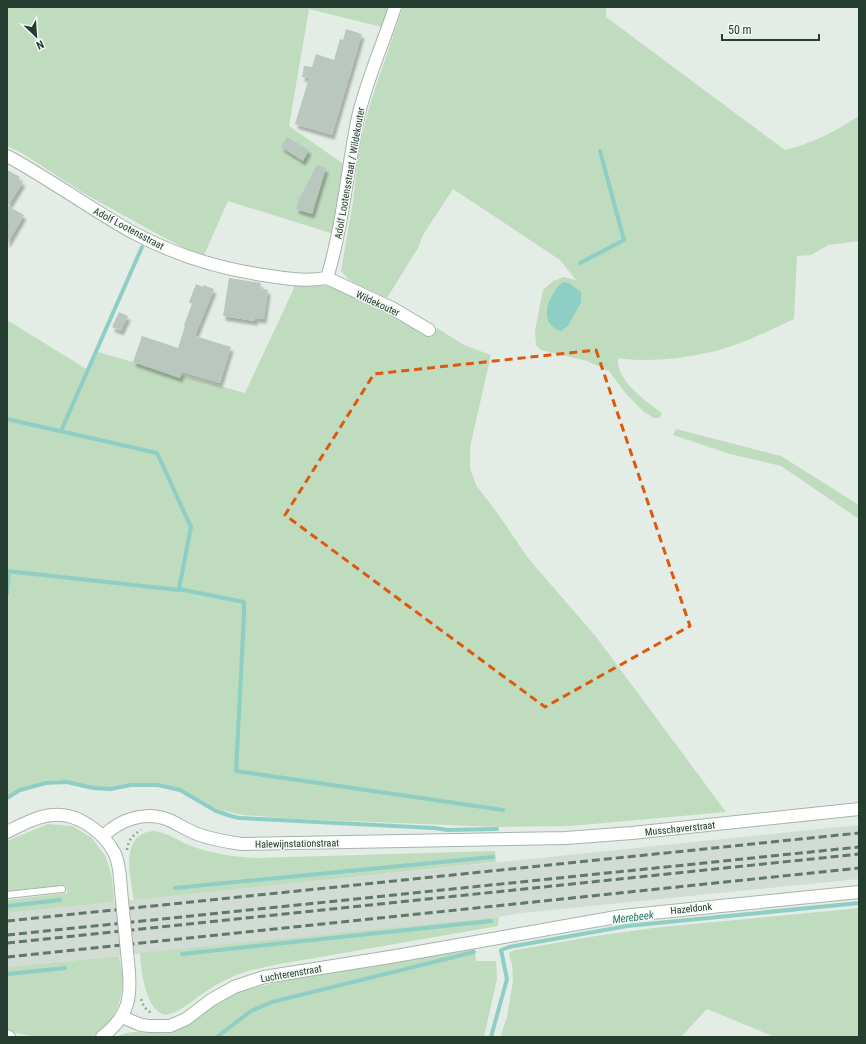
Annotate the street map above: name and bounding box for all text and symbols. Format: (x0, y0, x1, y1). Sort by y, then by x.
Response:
north arrow (16, 16, 56, 56)
scale bar (722, 16, 819, 42)
text: 50 m (728, 23, 752, 37)
text: N (34, 37, 46, 52)
street label: Adolf Lootensstraat / Wildekouter (332, 106, 366, 240)
street label: Adolf Lootensstraat (92, 205, 166, 252)
street label: Wildekouter (354, 289, 401, 318)
street label: Musschaverstraat (644, 819, 716, 838)
street label: Halewijnstationstraat (255, 837, 339, 850)
street label: Hazeldonk (670, 901, 713, 916)
water label: Merebeek (612, 909, 655, 926)
street label: Luchterenstraat (260, 963, 323, 984)

